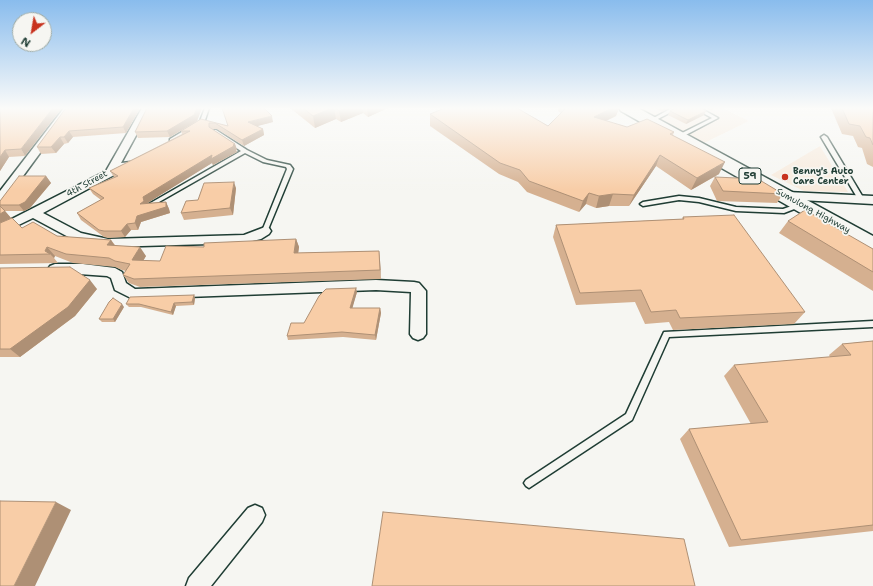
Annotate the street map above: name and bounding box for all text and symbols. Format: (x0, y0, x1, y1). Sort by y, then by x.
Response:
north arrow (12, 12, 52, 52)
text: N (18, 33, 34, 51)
place label: Benny's Auto Care Center (793, 167, 853, 188)
street label: 4th Street (65, 168, 109, 200)
road number: 59 (739, 168, 761, 184)
marker: Benny's Auto Care Center (780, 172, 790, 182)
street label: Sumulong Highway (774, 186, 852, 236)

